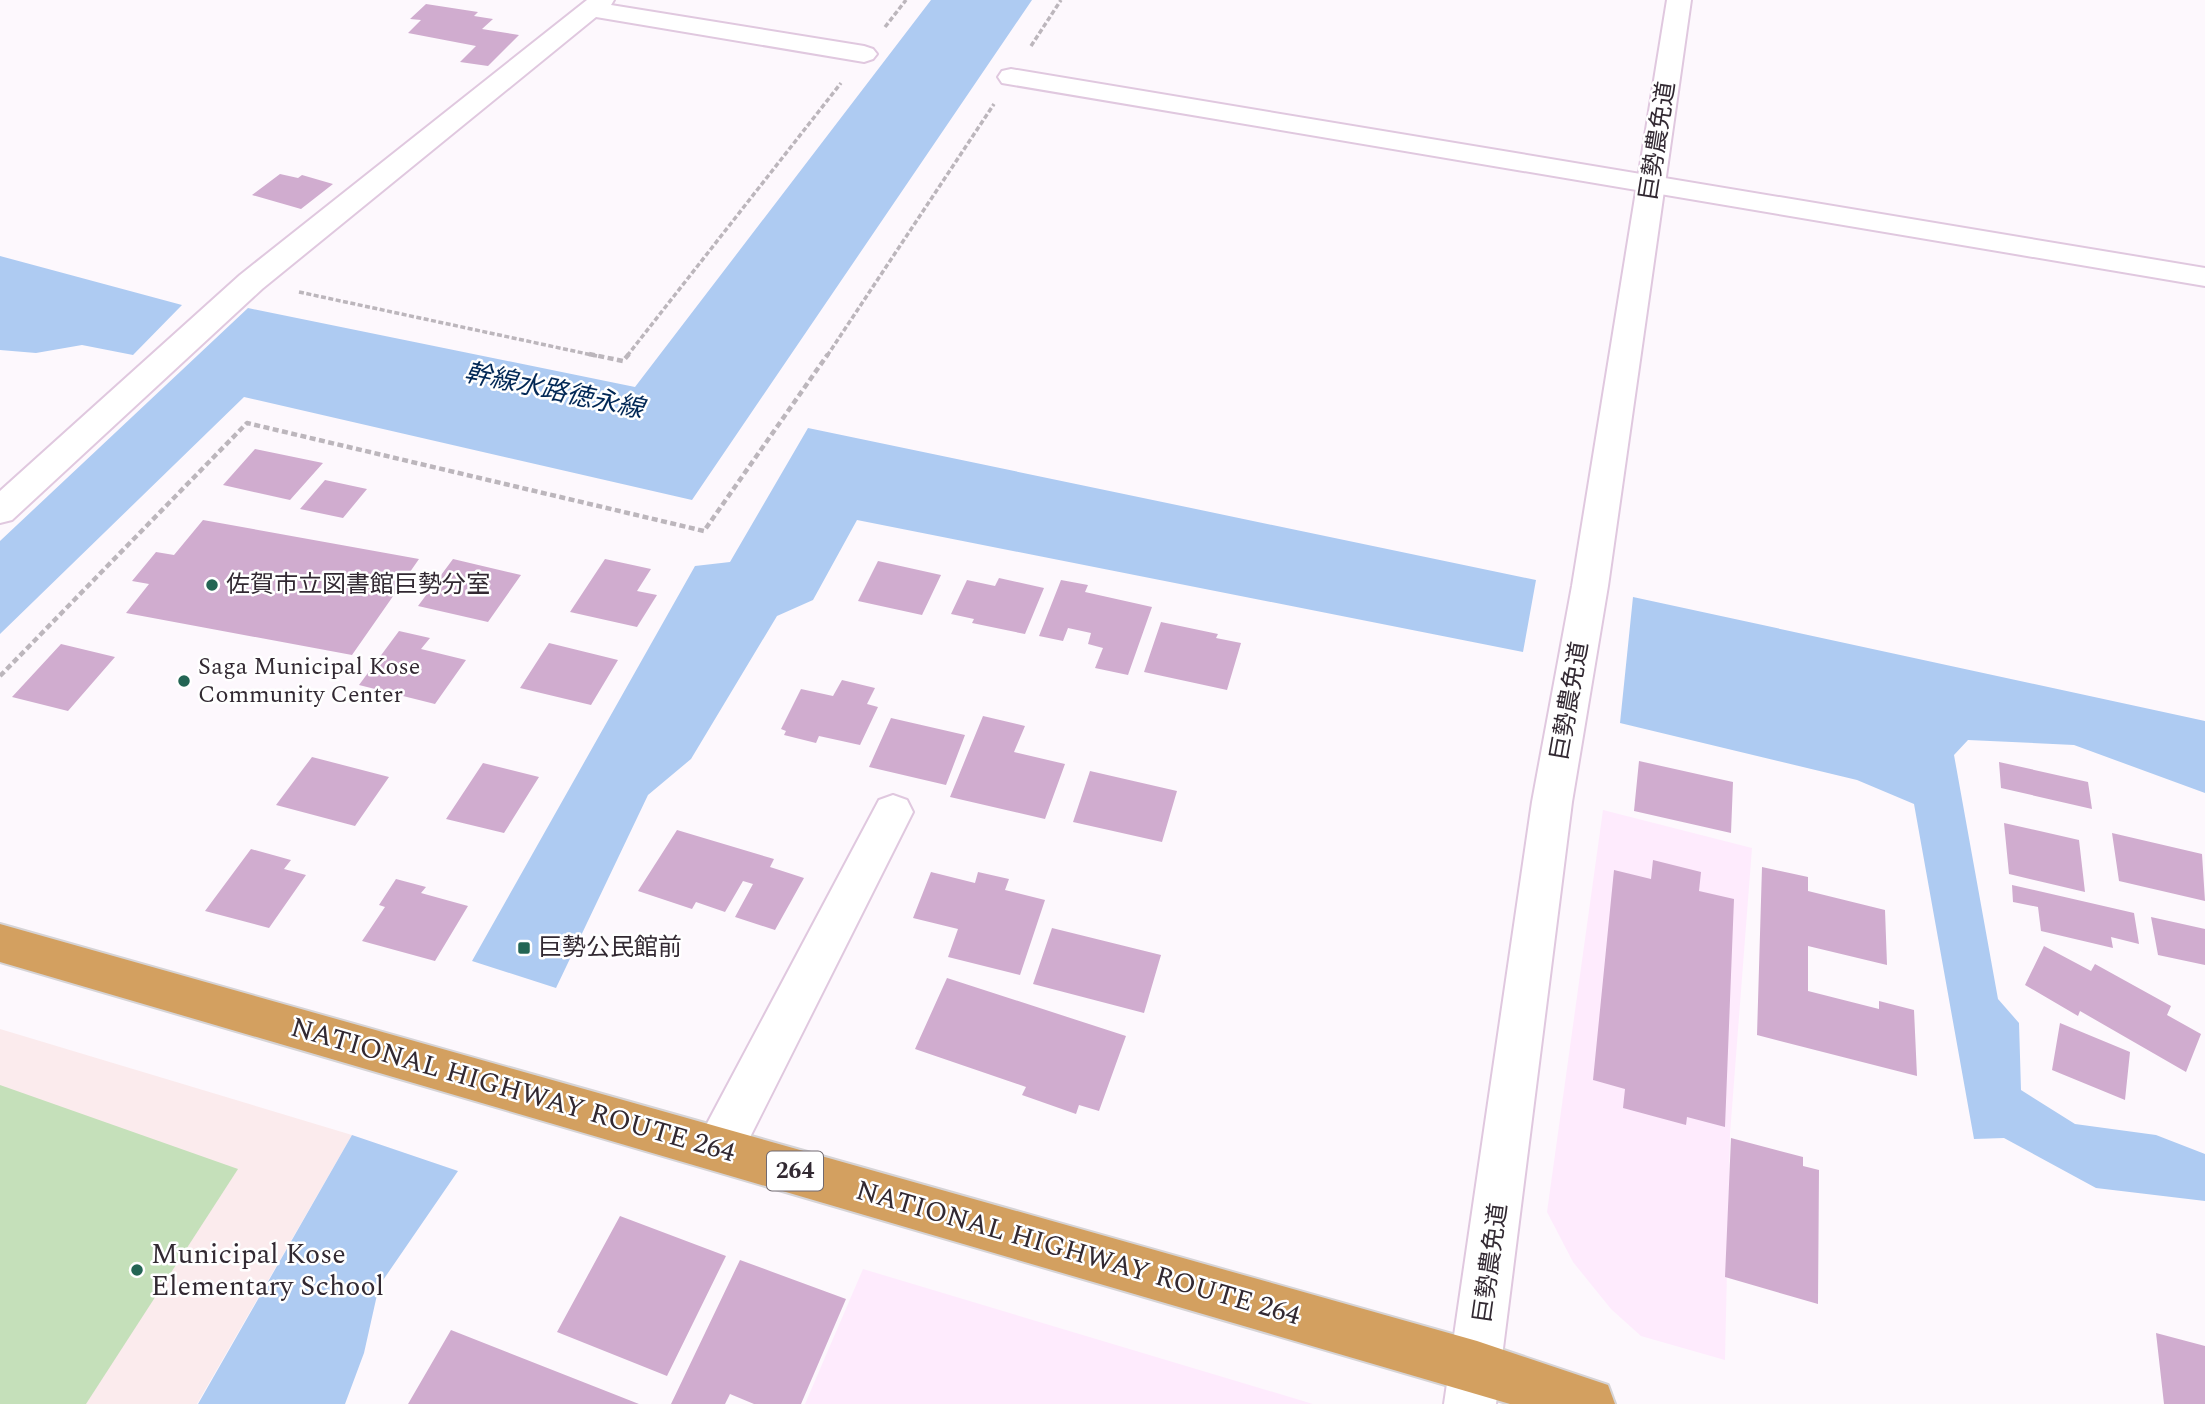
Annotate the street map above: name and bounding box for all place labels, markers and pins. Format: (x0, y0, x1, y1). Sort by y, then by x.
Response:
place label: 佐賀市立図書館巨勢分室 (226, 567, 490, 603)
marker: 佐賀市立図書館巨勢分室 (204, 577, 220, 593)
place label: Saga Municipal Kose Community Center (198, 649, 420, 713)
marker: Saga Municipal Kose Community Center (176, 673, 192, 689)
place label: 巨勢公民館前 (538, 930, 682, 966)
marker: 巨勢公民館前 (516, 940, 532, 956)
place label: Municipal Kose Elementary School (151, 1233, 384, 1308)
marker: Municipal Kose Elementary School (129, 1262, 145, 1278)

